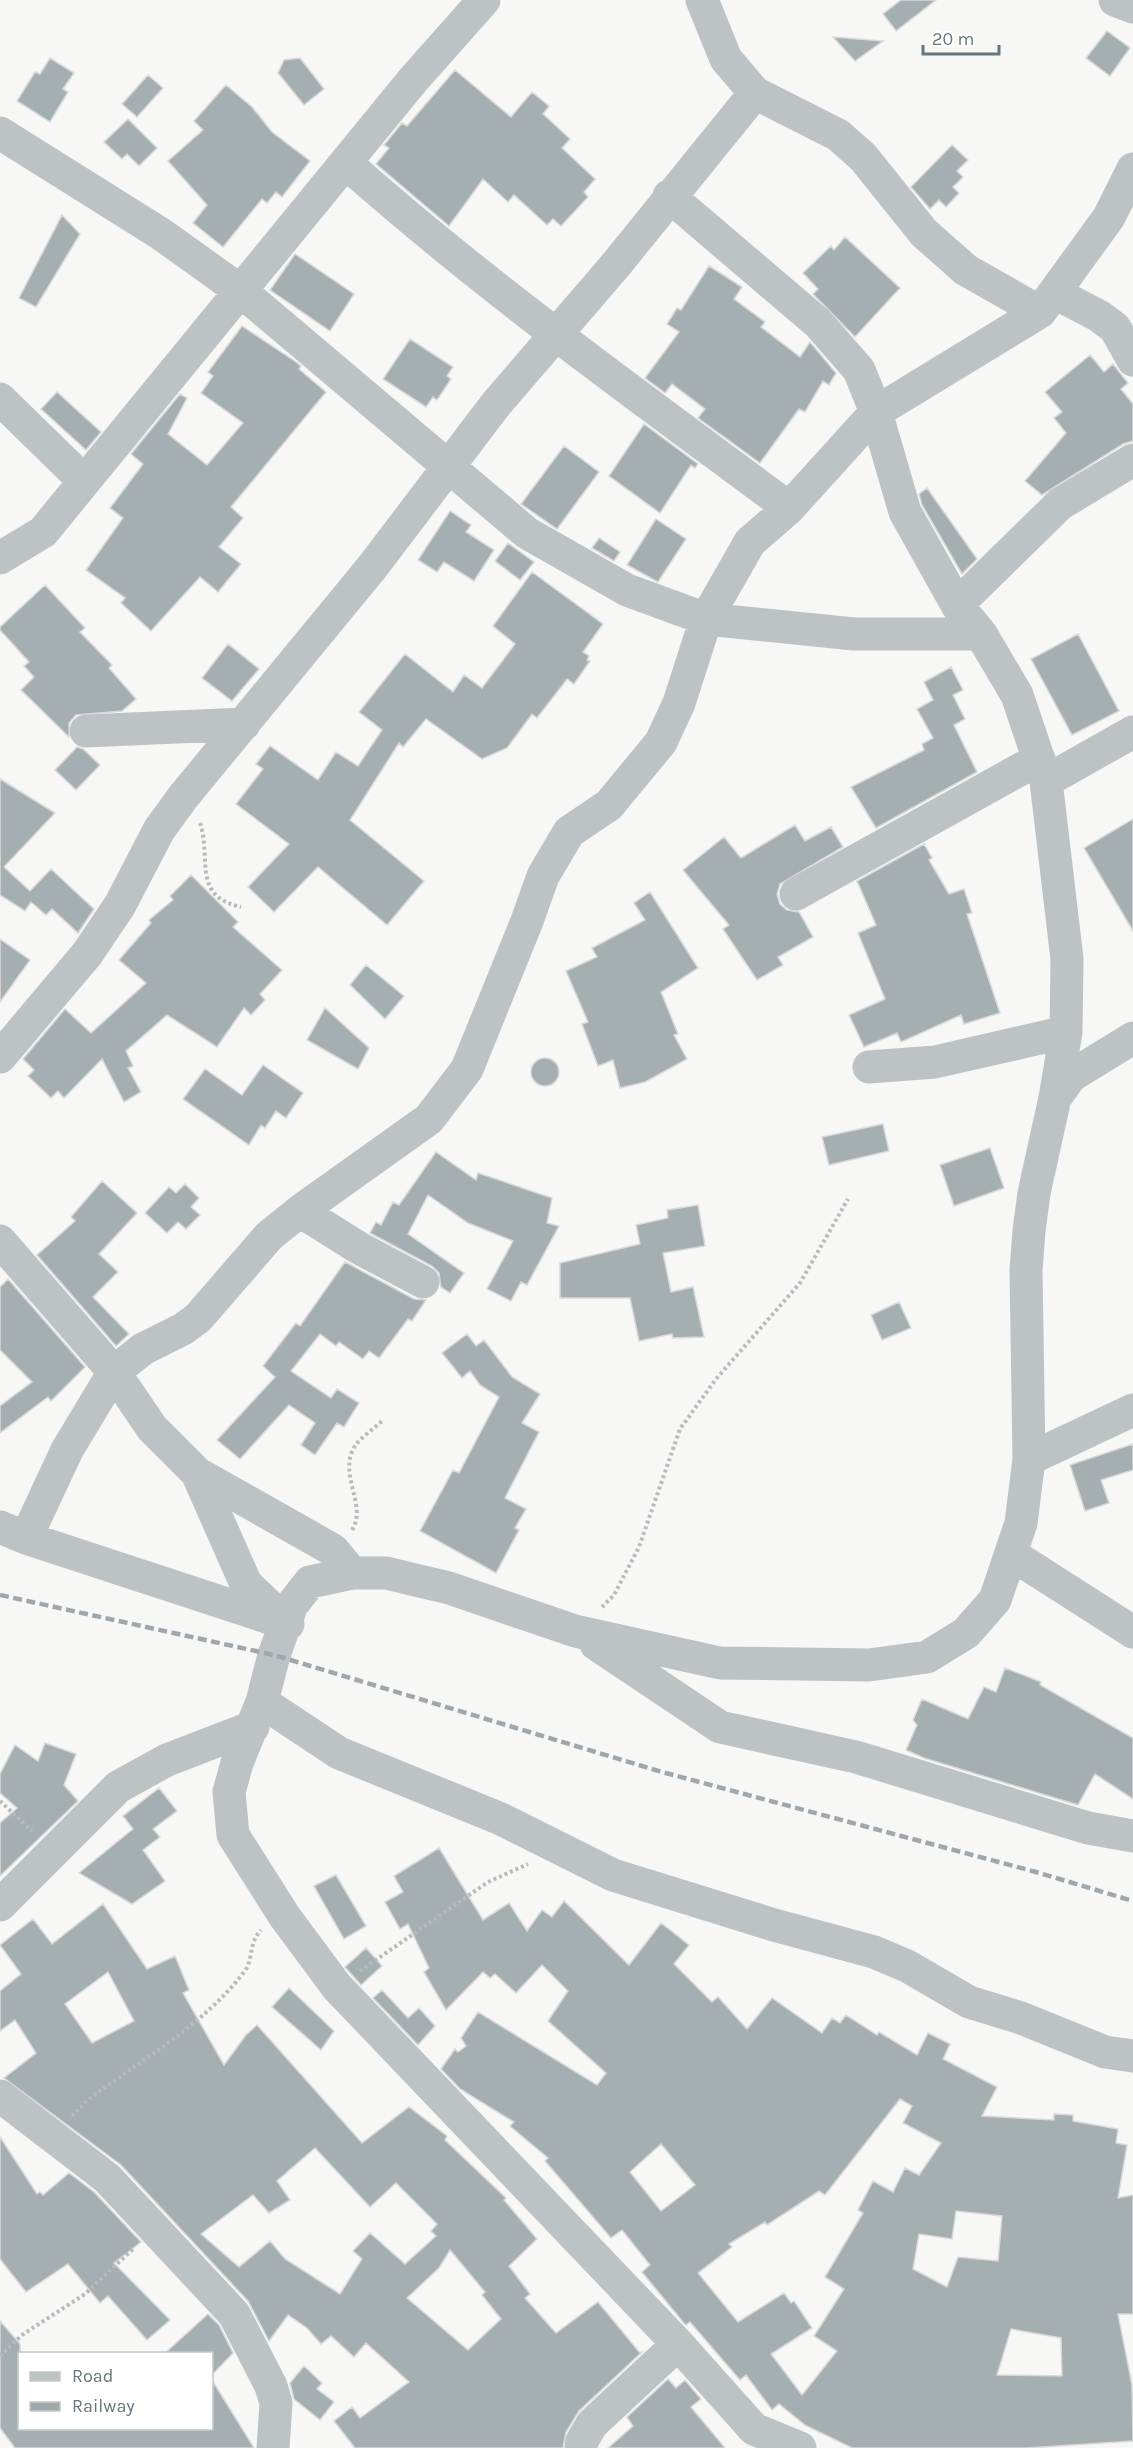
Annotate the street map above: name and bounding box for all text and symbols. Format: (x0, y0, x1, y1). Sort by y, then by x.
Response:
scale bar (923, 18, 1000, 56)
text: 20 m (932, 28, 974, 50)
legend (18, 2352, 213, 2430)
text: Road (72, 2365, 113, 2387)
text: Railway (72, 2395, 135, 2417)

